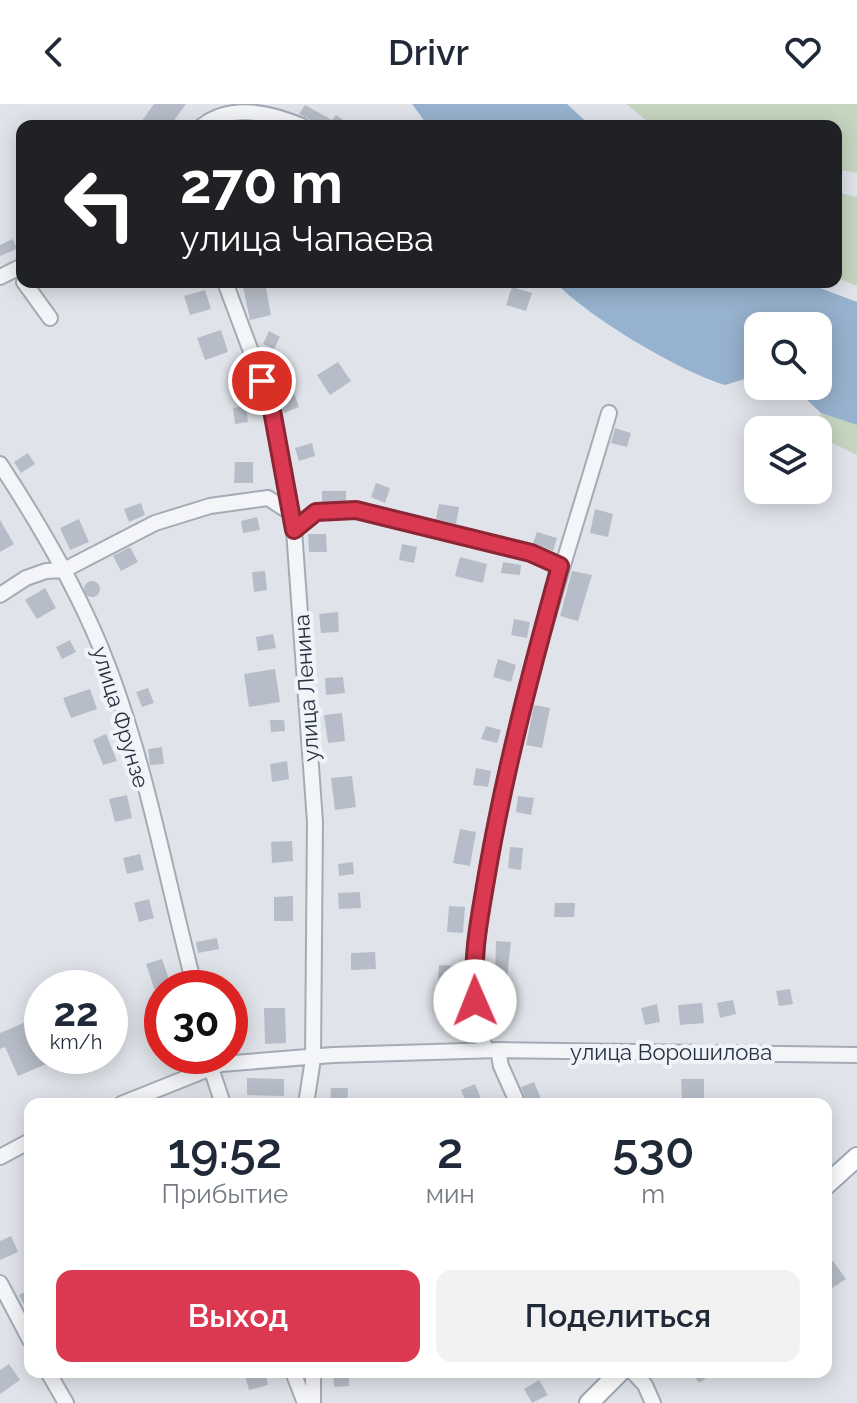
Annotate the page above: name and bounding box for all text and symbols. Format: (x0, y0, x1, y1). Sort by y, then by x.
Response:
icon: back (32, 30, 76, 74)
icon: heart (781, 30, 825, 74)
text: Drivr (388, 31, 469, 73)
text: 270 m (180, 150, 343, 216)
icon: left (48, 152, 152, 256)
text: улица Чапаева (180, 217, 434, 259)
map controls (744, 312, 832, 504)
button: search (744, 312, 832, 400)
pin (228, 347, 296, 415)
icon: arrive (240, 359, 284, 403)
button: layers (744, 416, 832, 504)
street label: улица Ленина (288, 614, 324, 762)
street label: улица Фрунзе (87, 643, 155, 791)
position arrow (433, 959, 517, 1043)
speed limit sign: 30 (144, 970, 248, 1074)
text: 22 (53, 988, 99, 1035)
text: km/h (50, 1030, 102, 1054)
street label: улица Ворошилова (570, 1039, 772, 1065)
text: 19:52 (168, 1123, 282, 1179)
text: 2 (437, 1123, 463, 1179)
text: 530 (612, 1123, 694, 1179)
text: Прибытие (162, 1179, 288, 1209)
text: мин (426, 1179, 475, 1209)
text: m (641, 1179, 665, 1209)
button: Выход (56, 1270, 420, 1362)
button: Поделиться (436, 1270, 800, 1362)

